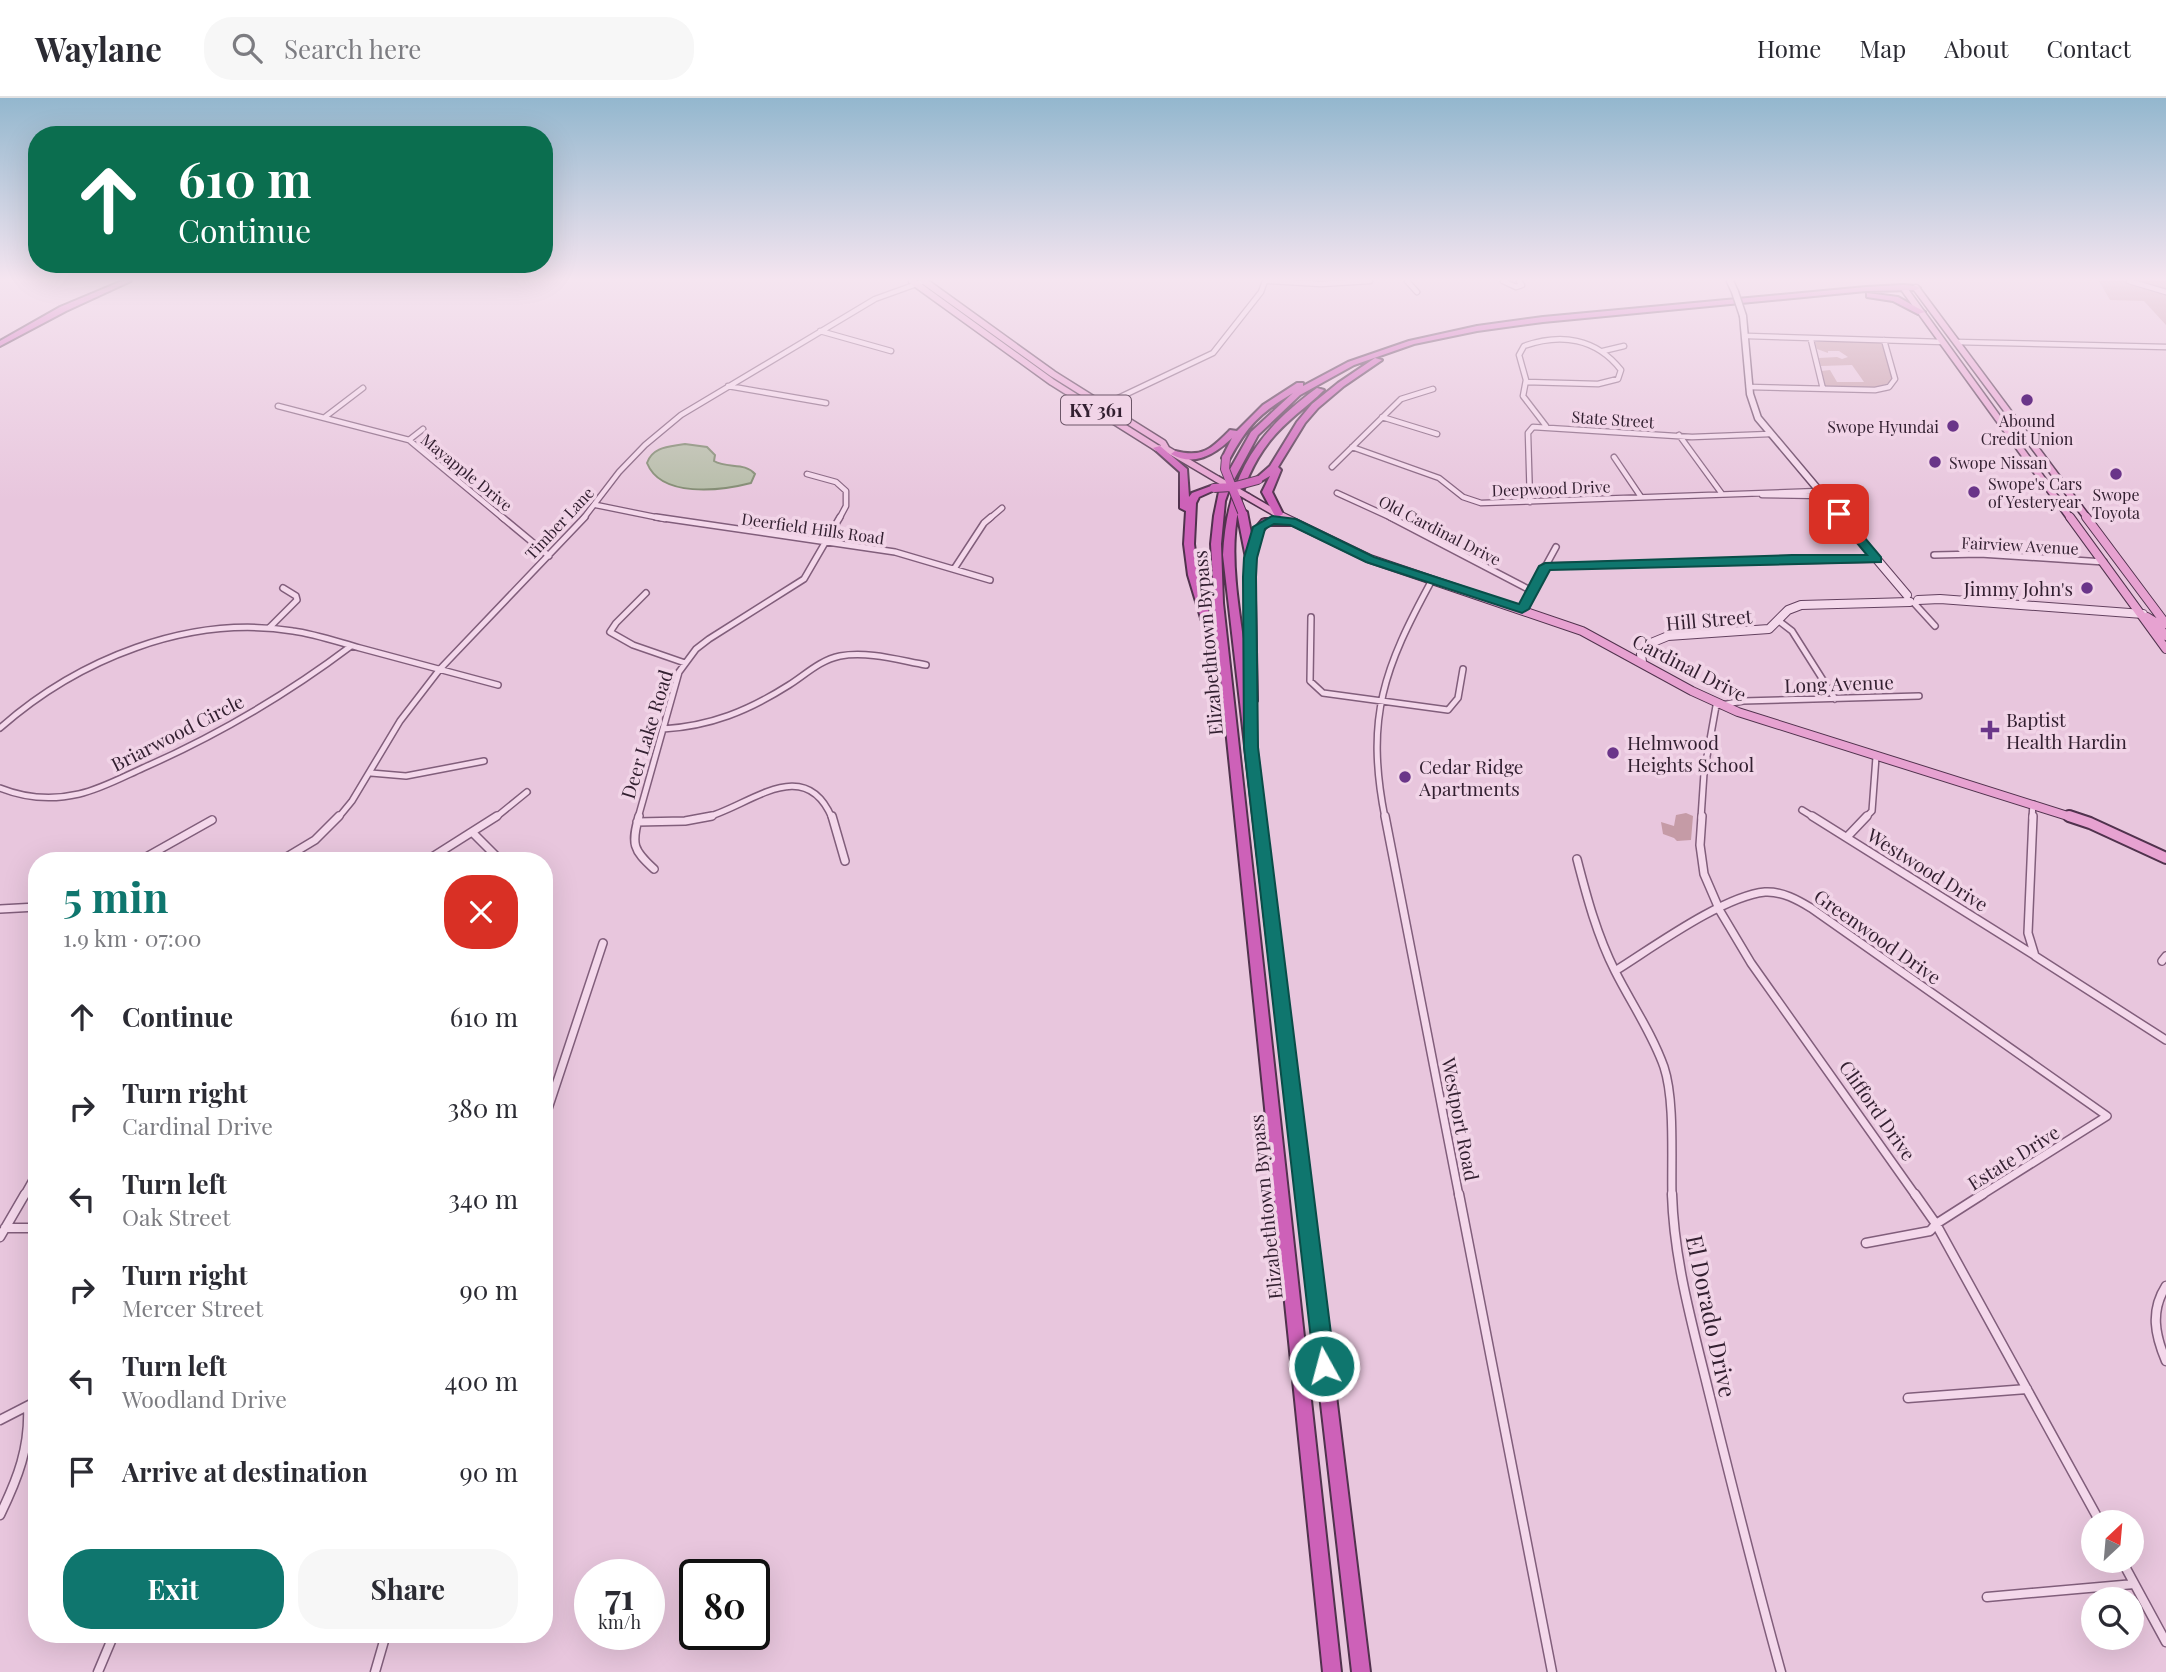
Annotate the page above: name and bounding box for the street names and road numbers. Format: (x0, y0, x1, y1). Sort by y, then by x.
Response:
road number: KY 361 (1061, 396, 1131, 424)
street label: State Street (1571, 406, 1655, 432)
street label: Mayapple Drive (417, 429, 517, 515)
street label: Deepwood Drive (1491, 475, 1611, 501)
street label: Timber Lane (520, 482, 598, 564)
street label: Old Cardinal Drive (1375, 490, 1505, 570)
street label: Deerfield Hills Road (740, 508, 886, 548)
street label: Fairview Avenue (1961, 531, 2079, 559)
street label: Elizabethtown Bypass (1186, 549, 1228, 737)
street label: Hill Street (1665, 602, 1754, 636)
street label: Cardinal Drive (1629, 627, 1751, 707)
street label: Deer Lake Road (614, 666, 678, 802)
street label: Long Avenue (1784, 668, 1894, 698)
street label: Briarwood Circle (106, 687, 248, 777)
street label: Westwood Drive (1862, 821, 1994, 917)
street label: Greenwood Drive (1809, 883, 1947, 989)
street label: Westport Road (1436, 1054, 1486, 1183)
street label: Clifford Drive (1834, 1055, 1922, 1165)
street label: Elizabethtown Bypass (1242, 1113, 1288, 1301)
street label: Estate Drive (1962, 1118, 2064, 1196)
street label: El Dorado Drive (1680, 1232, 1744, 1400)

